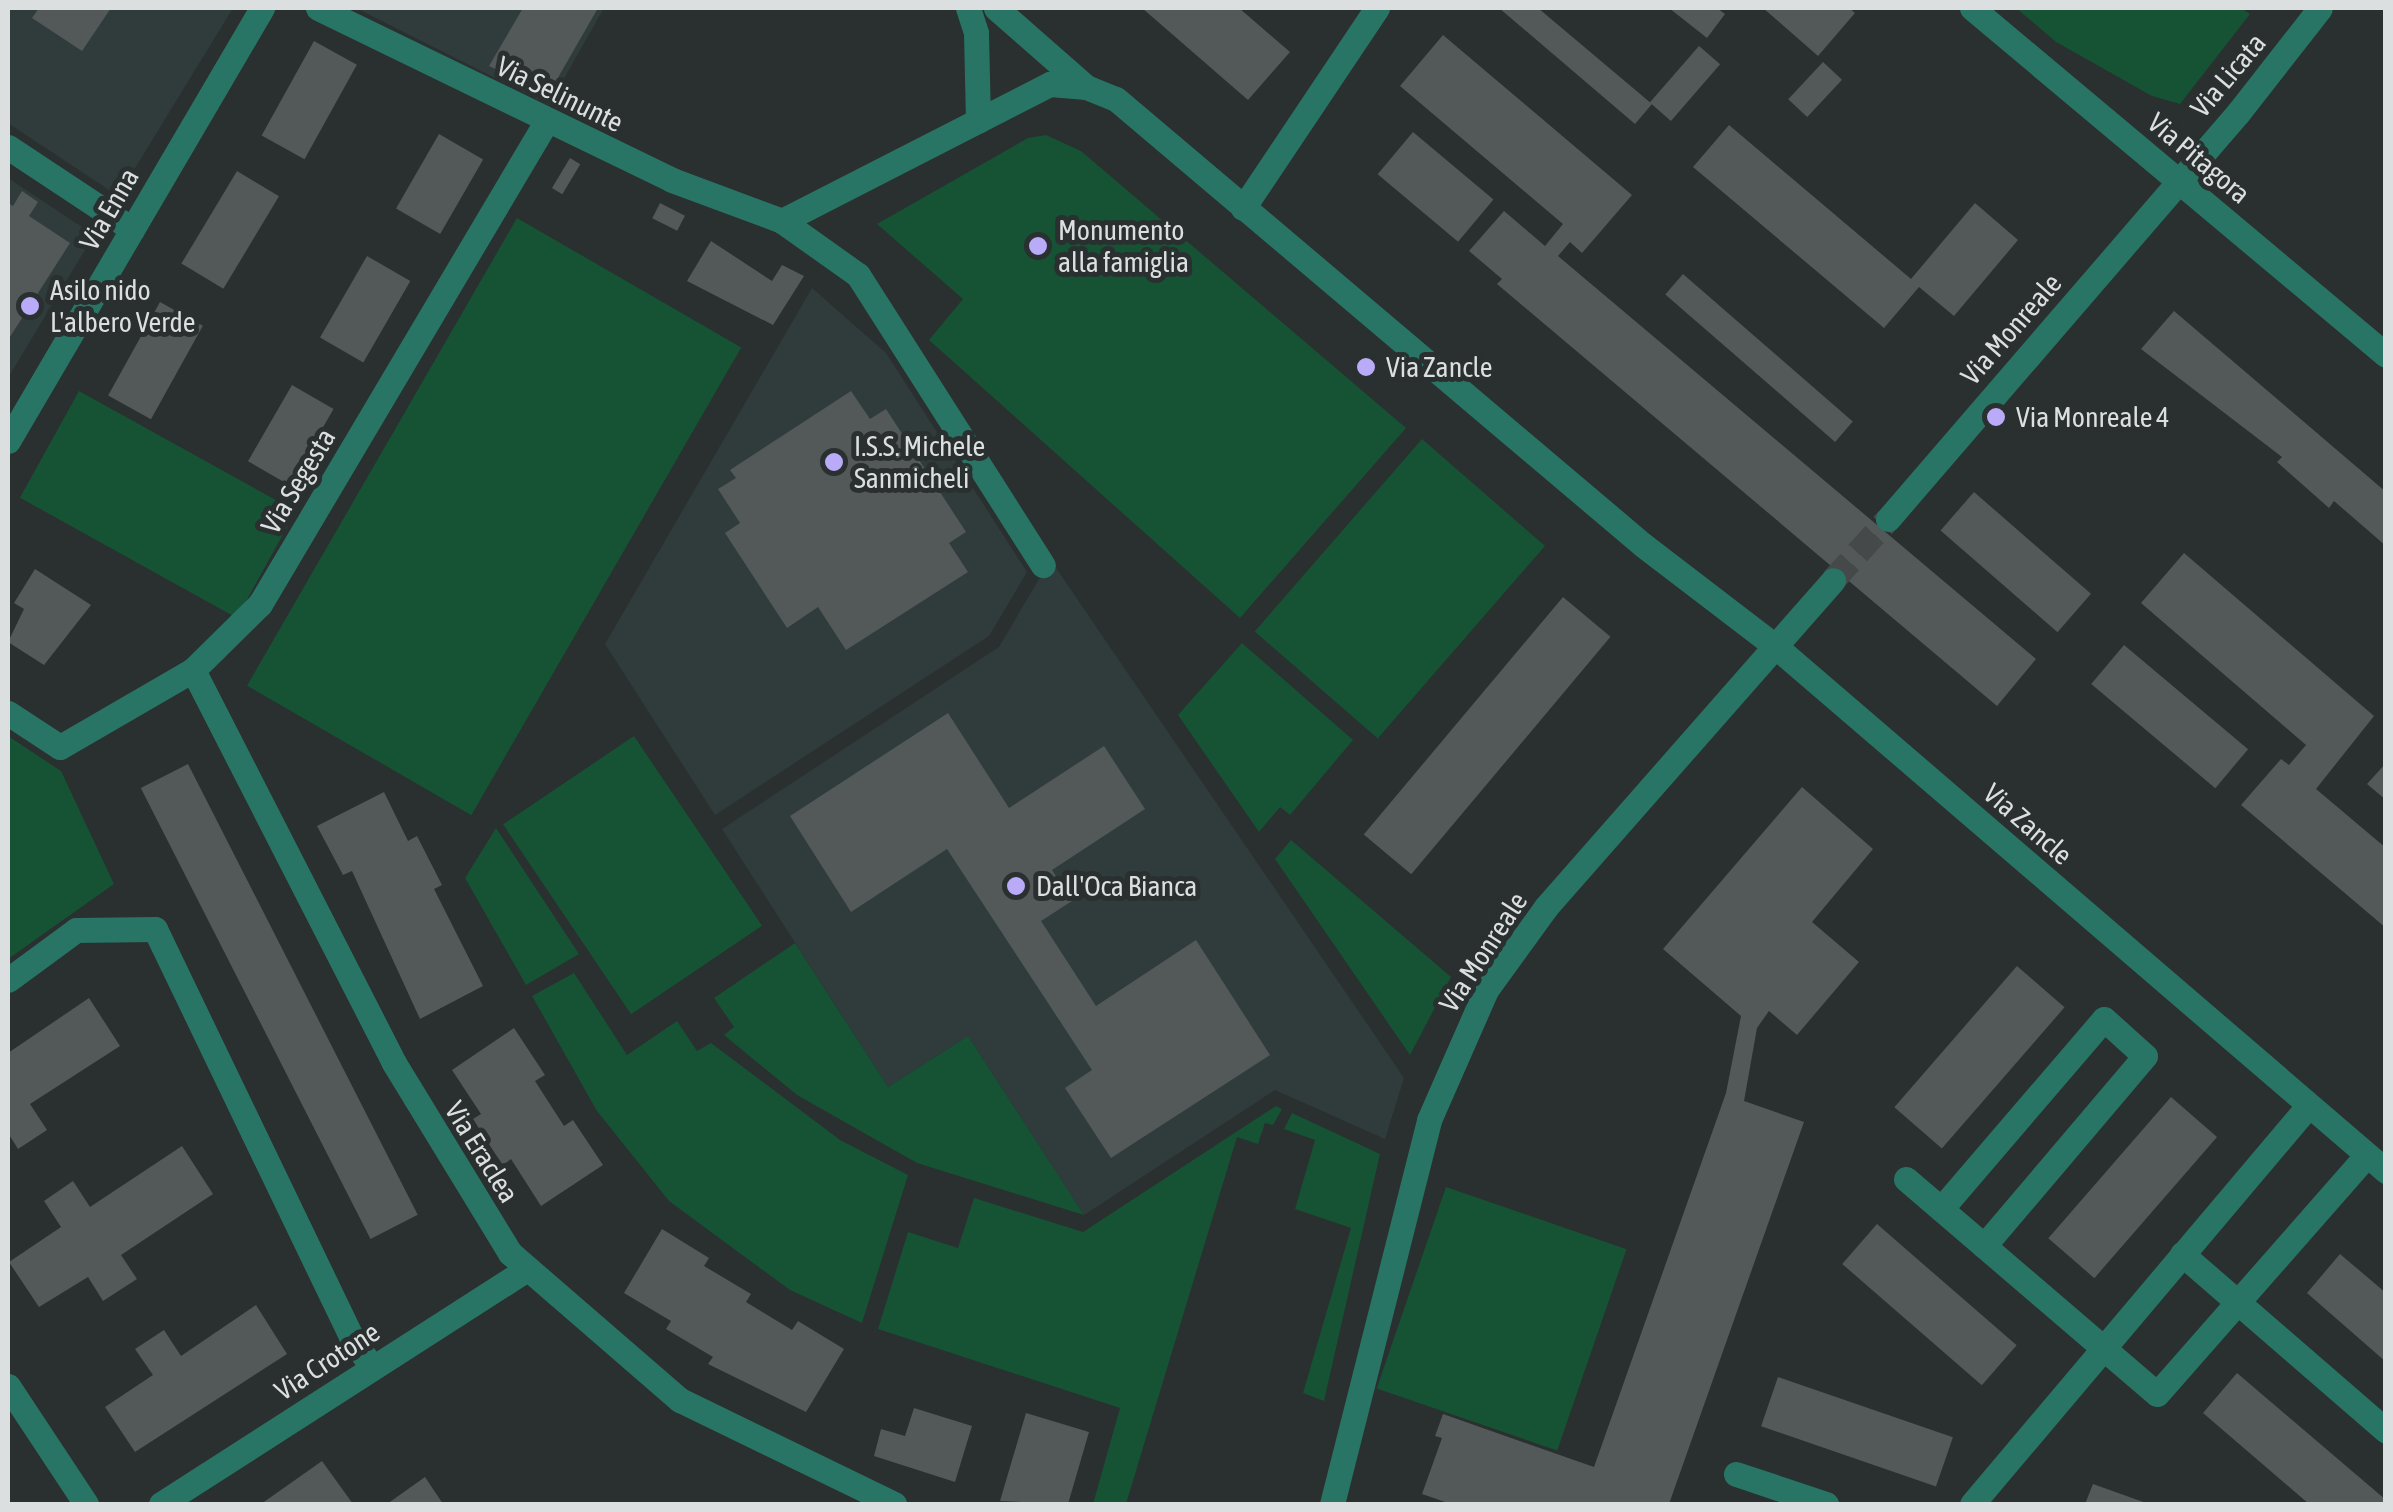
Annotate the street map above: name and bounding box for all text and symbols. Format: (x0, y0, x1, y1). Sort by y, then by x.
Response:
street label: Via Licata (2183, 26, 2273, 124)
street label: Via Selinunte (491, 49, 629, 139)
street label: Via Pitagora (2141, 106, 2257, 210)
street label: Via Enna (72, 162, 146, 256)
place label: Monumento alla famiglia (1058, 213, 1189, 279)
marker: Monumento alla famiglia (1027, 235, 1049, 257)
street label: Via Monreale (1954, 267, 2068, 391)
place label: Asilo nido L'albero Verde (50, 273, 196, 339)
marker: Asilo nido L'albero Verde (19, 295, 41, 317)
place label: Via Zancle (1386, 350, 1492, 384)
marker: Via Zancle (1355, 356, 1377, 378)
place label: Via Monreale 4 (2016, 400, 2169, 434)
marker: Via Monreale 4 (1985, 406, 2007, 428)
street label: Via Segesta (254, 422, 342, 540)
place label: I.S.S. Michele Sanmicheli (854, 429, 985, 495)
marker: I.S.S. Michele Sanmicheli (823, 451, 845, 473)
street label: Via Zancle (1977, 776, 2079, 872)
place label: Dall'Oca Bianca (1036, 869, 1197, 903)
marker: Dall'Oca Bianca (1005, 875, 1027, 897)
street label: Via Monreale (1432, 886, 1534, 1018)
street label: Via Eraclea (438, 1095, 526, 1209)
street label: Via Crotone (268, 1315, 386, 1407)

